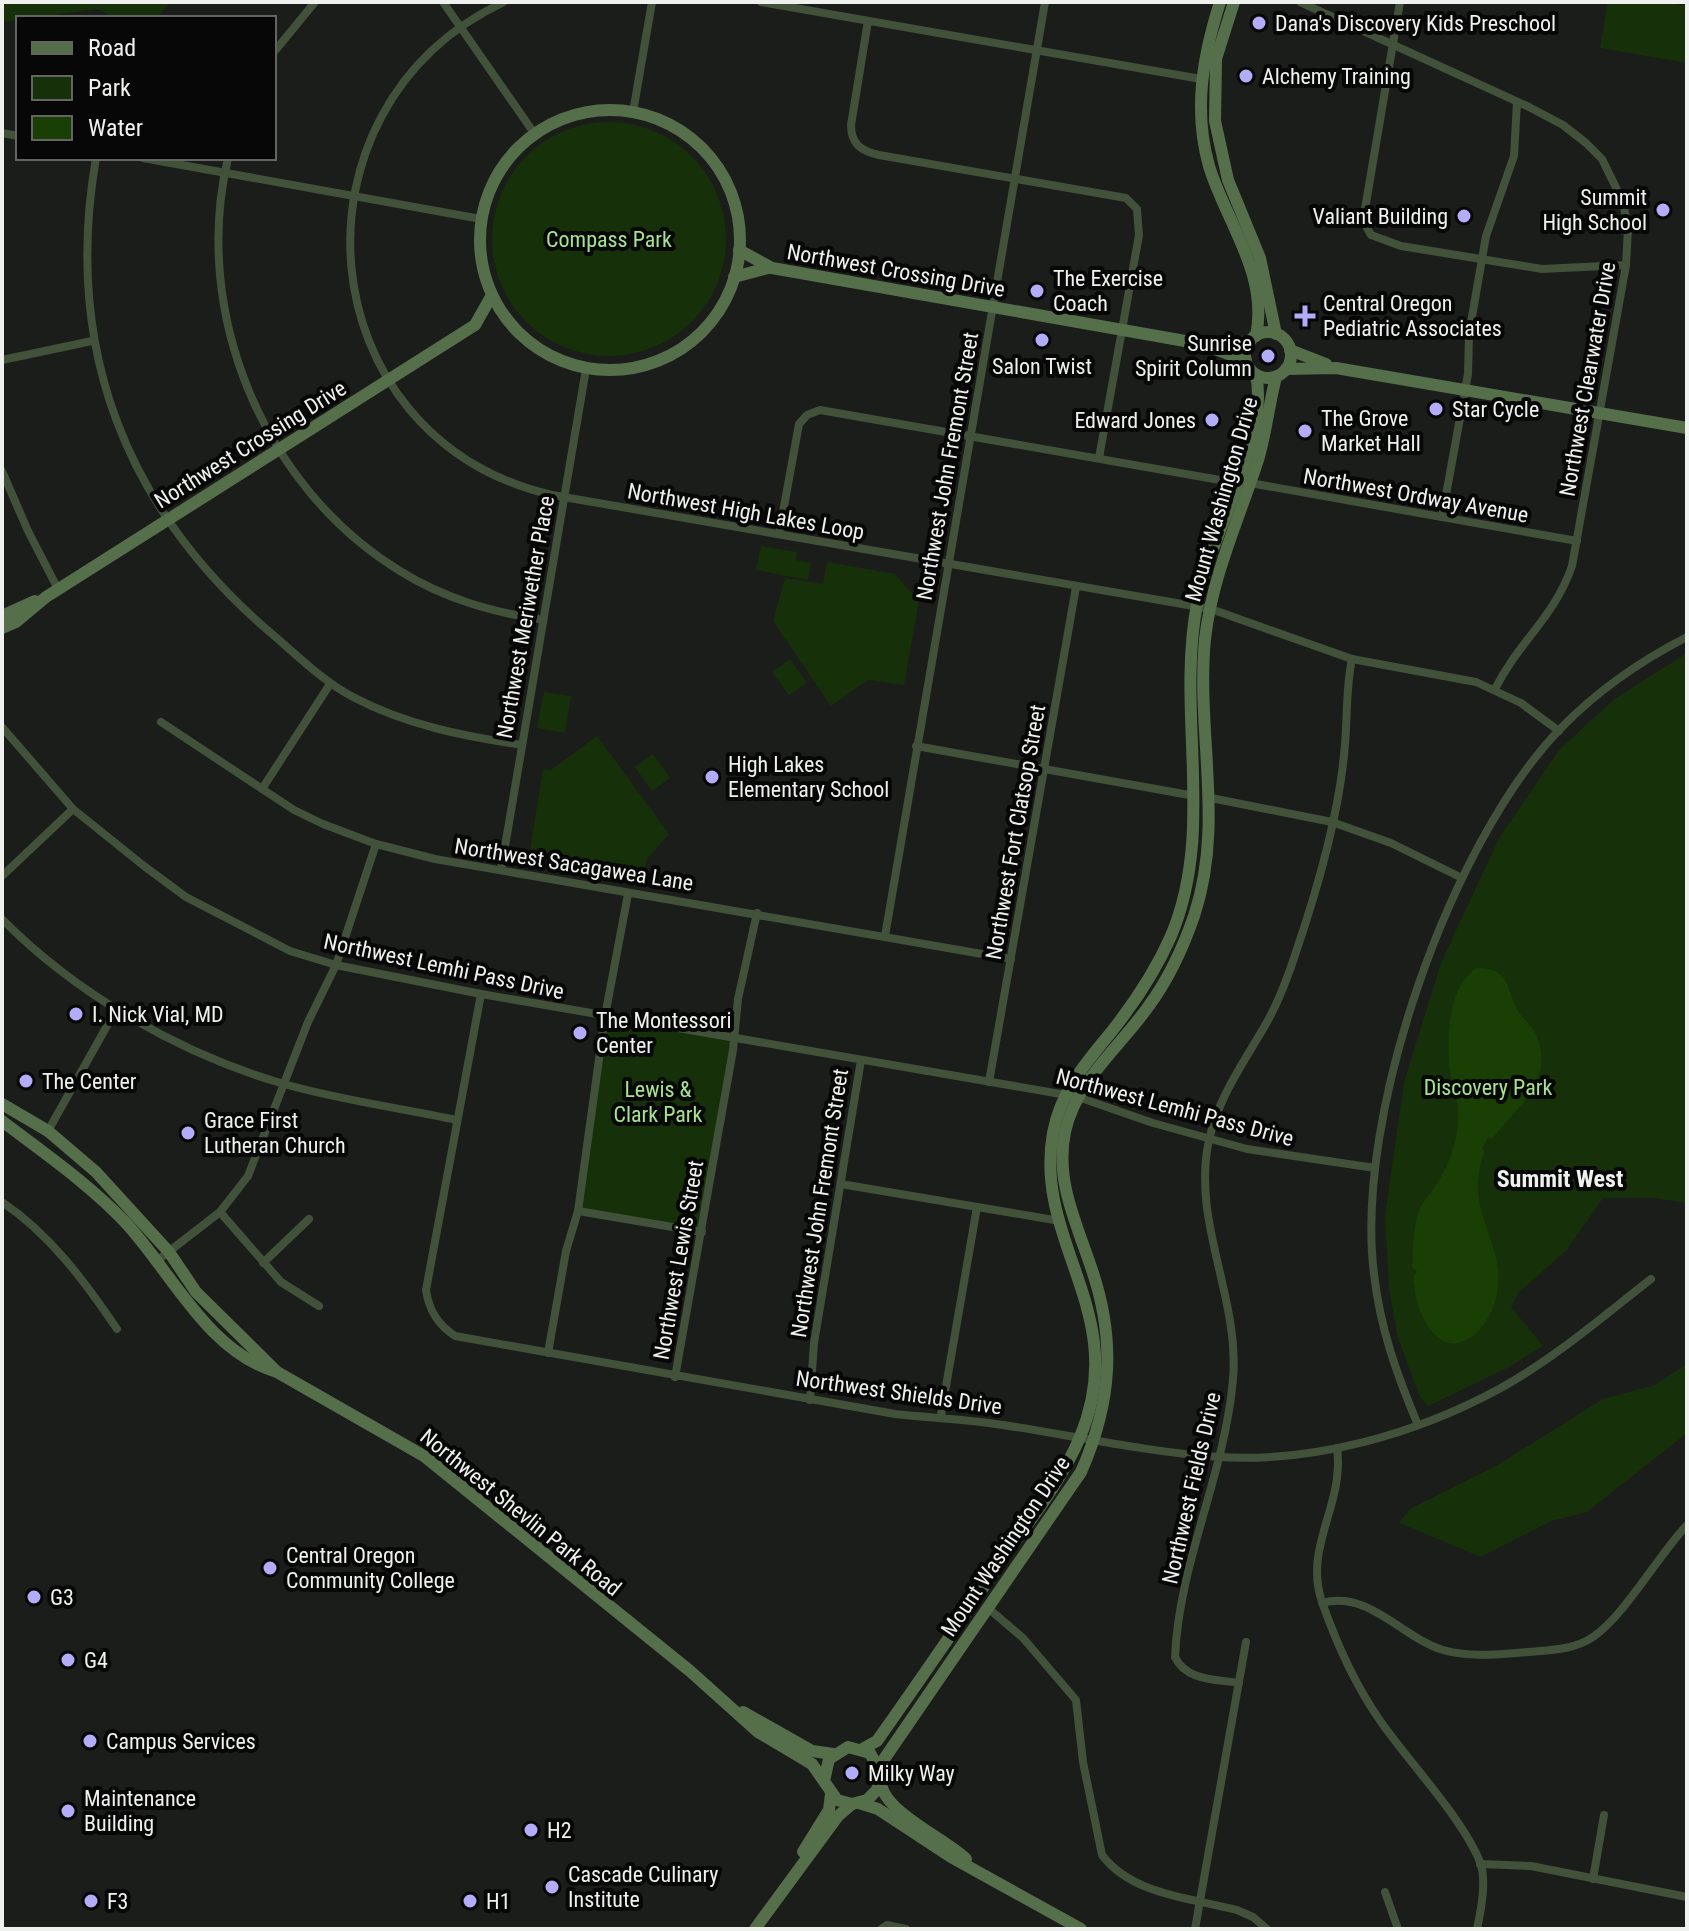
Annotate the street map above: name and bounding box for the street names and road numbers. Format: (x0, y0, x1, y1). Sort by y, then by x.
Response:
street label: Northwest Crossing Drive (785, 239, 1007, 302)
street label: Northwest Clearwater Drive (1555, 260, 1620, 498)
street label: Northwest John Fremont Street (912, 330, 983, 602)
street label: Northwest Crossing Drive (150, 375, 351, 514)
street label: Mount Washington Drive (1180, 394, 1263, 604)
street label: Northwest Ordway Avenue (1301, 463, 1530, 528)
street label: Northwest High Lakes Loop (626, 478, 866, 545)
street label: Northwest Meriwether Place (492, 494, 559, 740)
street label: Northwest Fort Clatsop Street (981, 703, 1050, 962)
street label: Northwest Sacagawea Lane (453, 833, 695, 896)
street label: Northwest Lemhi Pass Drive (322, 929, 566, 1004)
street label: Northwest Lemhi Pass Drive (1053, 1064, 1296, 1151)
street label: Northwest John Fremont Street (786, 1067, 853, 1339)
street label: Northwest Lewis Street (649, 1158, 708, 1362)
street label: Northwest Shields Drive (794, 1366, 1003, 1419)
street label: Northwest Fields Drive (1157, 1390, 1226, 1586)
street label: Northwest Shevlin Park Road (415, 1424, 626, 1601)
street label: Mount Washington Drive (936, 1452, 1075, 1641)

